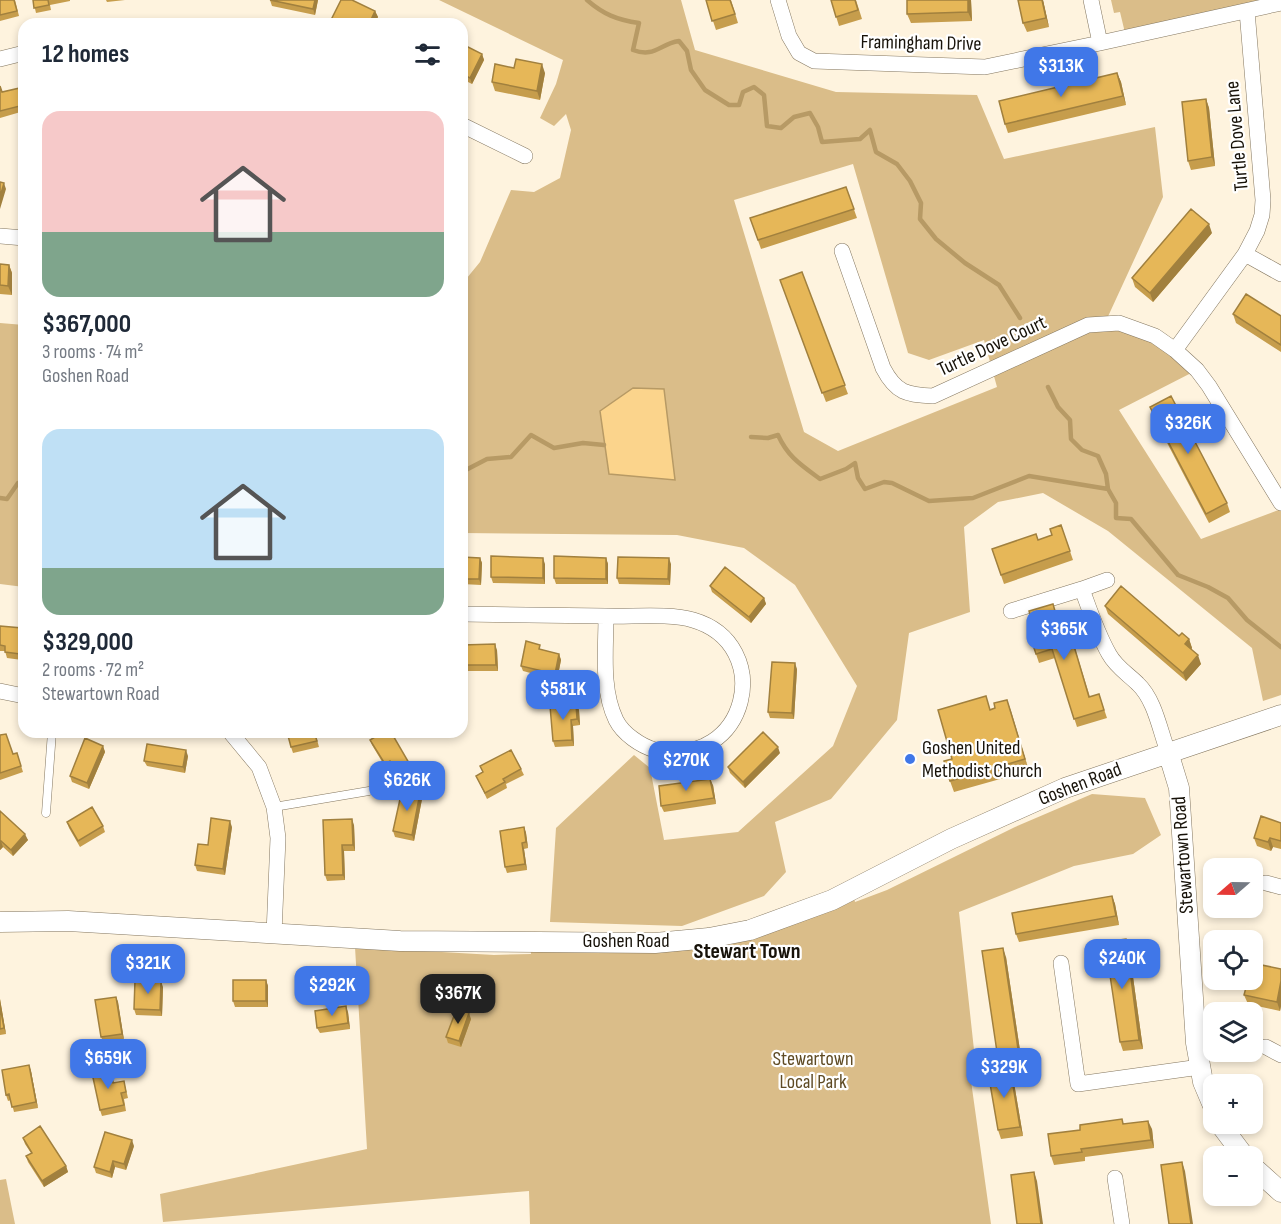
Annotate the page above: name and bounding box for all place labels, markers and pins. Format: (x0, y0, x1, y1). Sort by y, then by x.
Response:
pin: $313K (1019, 47, 1103, 98)
pin: $326K (1146, 404, 1230, 455)
pin: $365K (1022, 610, 1106, 661)
pin: $581K (521, 670, 605, 721)
place label: Goshen United Methodist Church (922, 736, 1042, 783)
pin: $270K (644, 741, 728, 792)
marker: Goshen United Methodist Church (903, 752, 917, 766)
pin: $626K (365, 761, 449, 812)
pin: $240K (1080, 939, 1164, 990)
pin: $321K (106, 944, 190, 995)
pin: $292K (290, 966, 374, 1017)
pin: $367K (416, 974, 500, 1025)
pin: $659K (66, 1039, 150, 1090)
pin: $329K (962, 1048, 1046, 1099)

